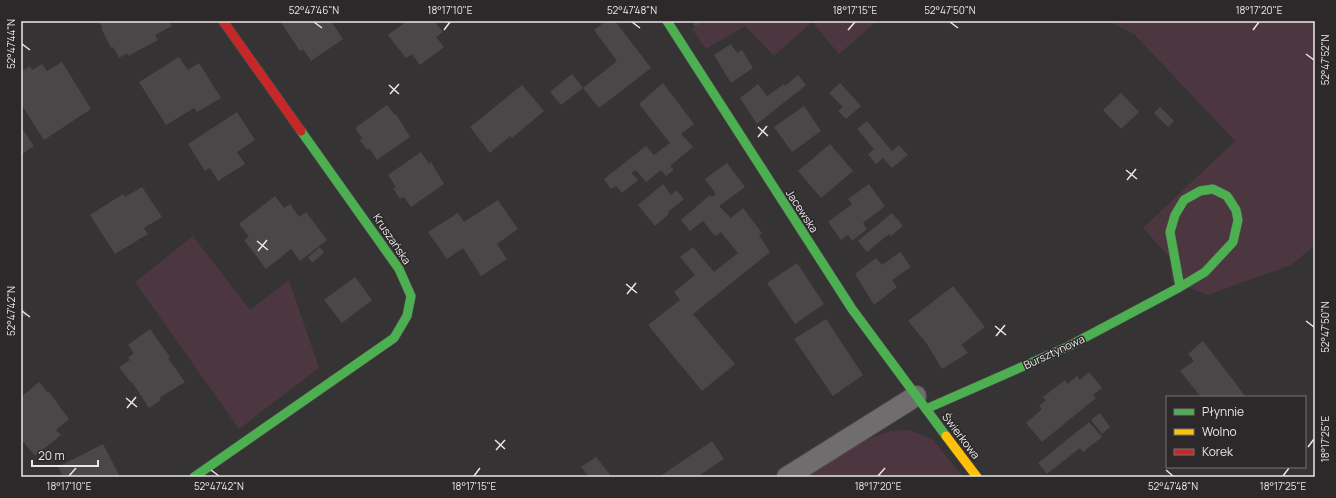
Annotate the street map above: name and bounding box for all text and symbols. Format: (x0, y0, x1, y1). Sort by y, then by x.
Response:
text: 52°47'46"N (289, 3, 339, 17)
text: 18°17'10"E (428, 3, 473, 17)
text: 52°47'48"N (607, 3, 657, 17)
text: 18°17'15"E (833, 3, 878, 17)
text: 52°47'50"N (924, 3, 976, 17)
text: 18°17'20"E (1236, 3, 1283, 17)
text: 52°47'44"N (4, 19, 18, 69)
text: 52°47'52"N (1318, 34, 1332, 85)
street label: Jacewska (783, 186, 822, 235)
street label: Kruszańska (370, 210, 415, 267)
text: 52°47'42"N (4, 286, 18, 336)
text: 52°47'50"N (1318, 301, 1332, 353)
street label: Bursztynowa (1021, 331, 1087, 372)
legend (1166, 396, 1306, 468)
text: Płynnie (1202, 403, 1244, 420)
street label: Świerkowa (939, 410, 984, 462)
text: 18°17'25"E (1318, 416, 1332, 462)
text: Wolno (1202, 423, 1237, 440)
scale bar (32, 442, 98, 468)
text: Korek (1202, 443, 1234, 460)
text: 20 m (38, 447, 65, 464)
text: 18°17'10"E (47, 479, 92, 493)
text: 52°47'42"N (194, 479, 244, 493)
text: 18°17'15"E (452, 479, 497, 493)
text: 18°17'20"E (855, 479, 902, 493)
text: 52°47'48"N (1148, 479, 1198, 493)
text: 18°17'25"E (1260, 479, 1306, 493)

